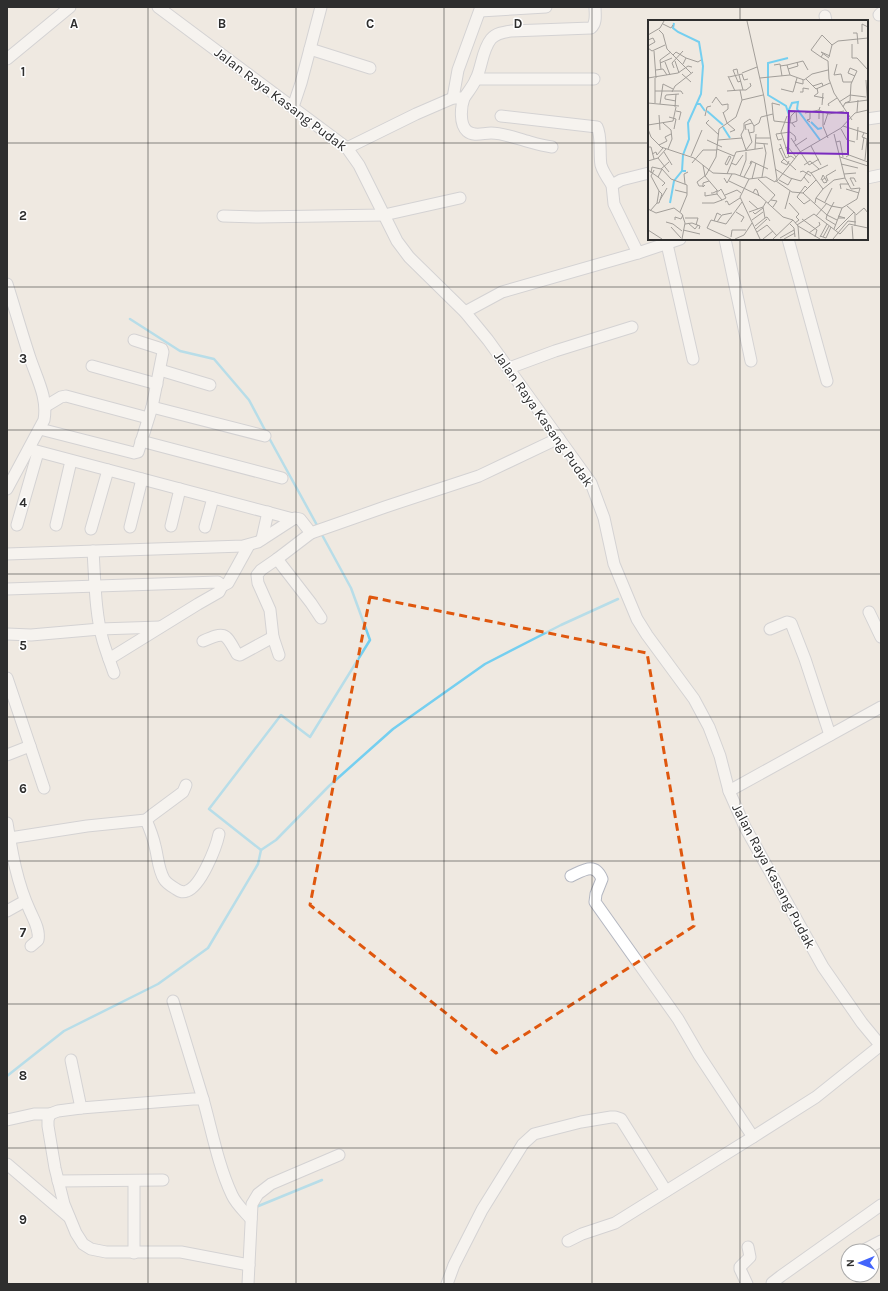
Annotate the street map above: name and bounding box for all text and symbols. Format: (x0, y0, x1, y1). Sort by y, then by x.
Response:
text: A (70, 16, 78, 31)
text: B (218, 16, 226, 31)
text: C (366, 16, 374, 31)
text: D (514, 16, 523, 31)
inset map (648, 20, 868, 240)
street label: Jalan Raya Kasang Pudak (211, 44, 350, 155)
text: 1 (21, 64, 25, 79)
text: 2 (19, 208, 27, 223)
street label: Jalan Raya Kasang Pudak (490, 348, 597, 490)
text: 3 (19, 351, 27, 366)
text: 4 (19, 495, 27, 510)
text: 5 (19, 638, 27, 653)
text: 6 (19, 781, 27, 796)
street label: Jalan Raya Kasang Pudak (728, 801, 819, 952)
text: 7 (20, 925, 27, 940)
text: 8 (19, 1068, 27, 1083)
text: 9 (19, 1212, 27, 1227)
north arrow (840, 1243, 880, 1283)
text: N (844, 1259, 857, 1267)

